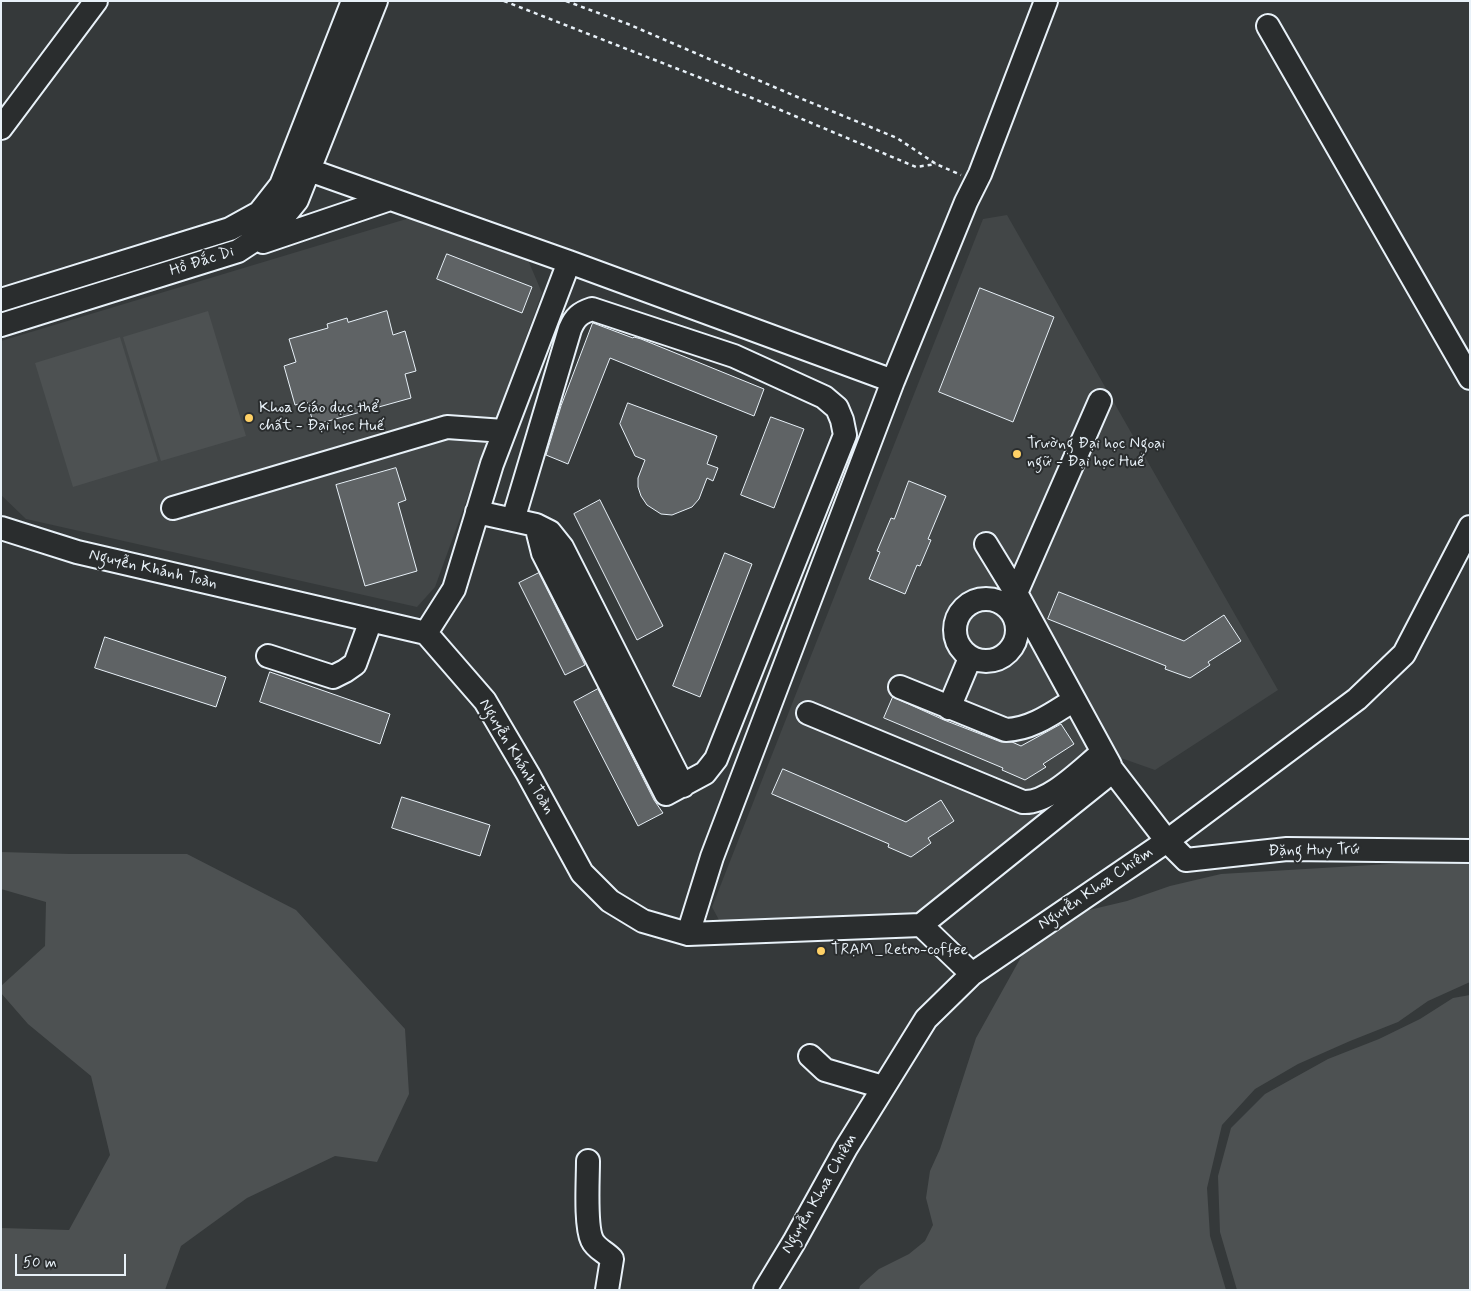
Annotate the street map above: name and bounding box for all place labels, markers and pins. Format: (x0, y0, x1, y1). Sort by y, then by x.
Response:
place label: Khoa Giáo dục thể chất - Đại học Huế (259, 399, 384, 437)
marker: Khoa Giáo dục thể chất - Đại học Huế (243, 412, 255, 424)
place label: Trường Đại học Ngoại ngữ - Đại học Huế (1027, 435, 1165, 473)
marker: Trường Đại học Ngoại ngữ - Đại học Huế (1011, 448, 1023, 460)
place label: TRẠM_Retro-coffee (831, 941, 968, 961)
marker: TRẠM_Retro-coffee (815, 945, 827, 957)

